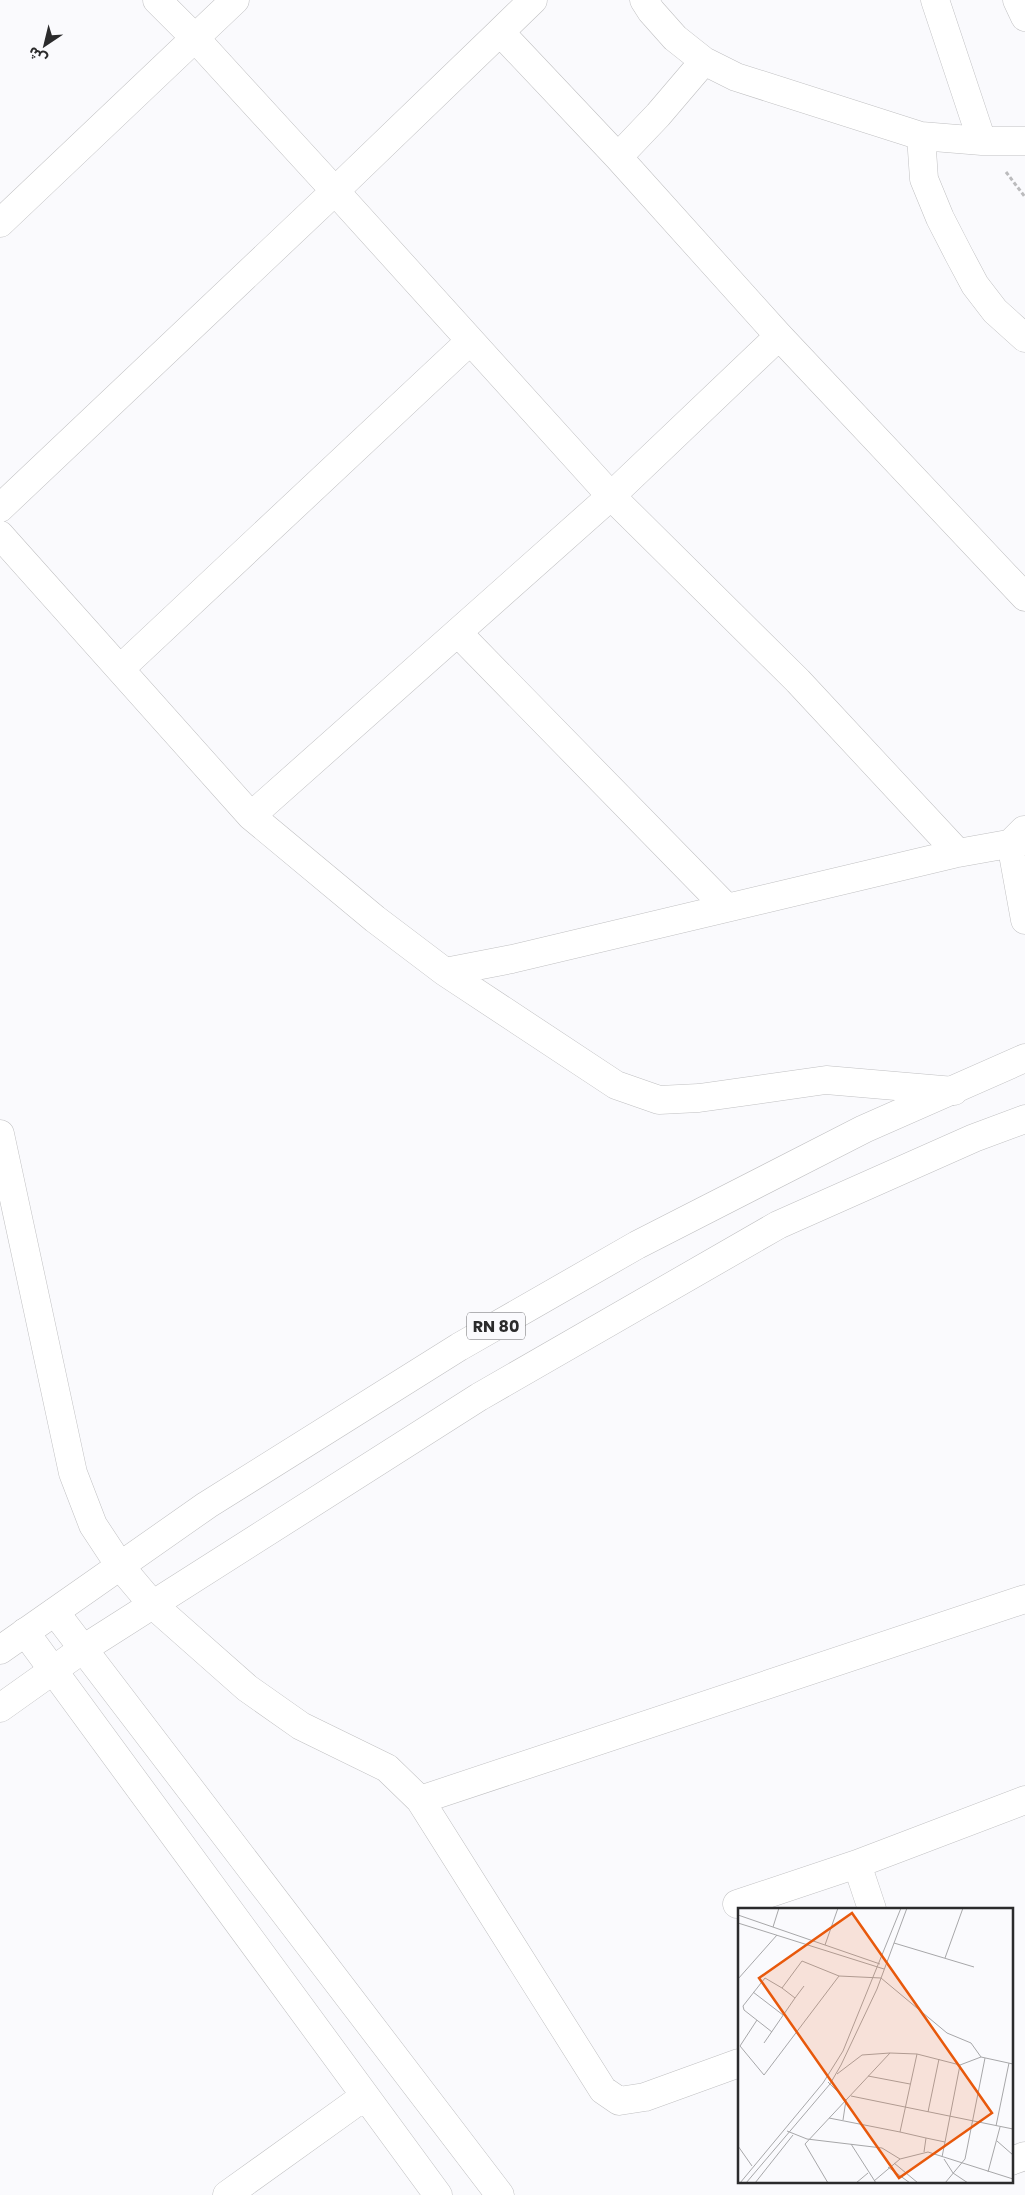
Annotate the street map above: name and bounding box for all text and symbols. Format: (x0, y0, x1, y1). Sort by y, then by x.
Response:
north arrow (20, 20, 70, 70)
text: ش (24, 42, 51, 69)
road number: RN 80 (467, 1312, 525, 1340)
inset map (738, 1908, 1012, 2182)

